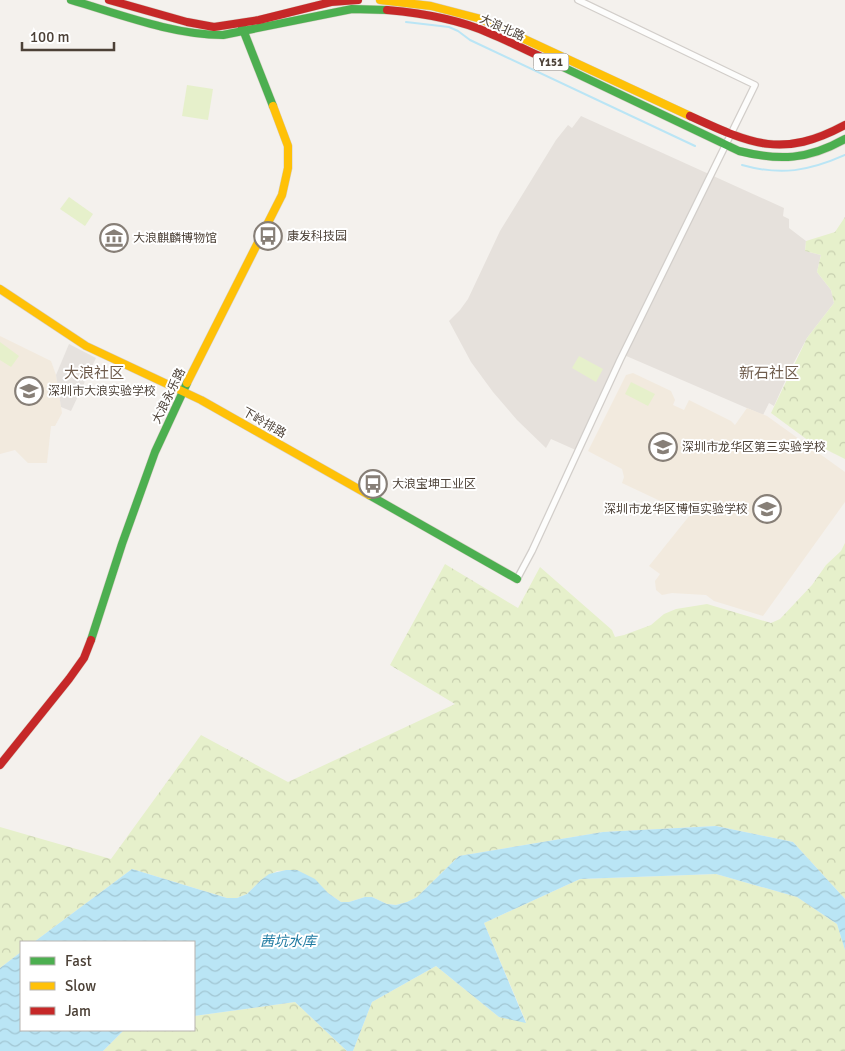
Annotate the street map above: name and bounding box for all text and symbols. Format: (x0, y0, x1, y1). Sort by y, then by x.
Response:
street label: 大浪北路 (477, 11, 527, 45)
scale bar (22, 20, 115, 52)
text: 100 m (30, 28, 70, 46)
road number: Y151 (534, 54, 568, 70)
bus stop icon: 康发科技园 (253, 221, 283, 251)
museum icon: 大浪麒麟博物馆 (99, 223, 129, 253)
place label: 康发科技园 (287, 229, 347, 244)
place label: 大浪麒麟博物馆 (133, 231, 217, 246)
district label: 大浪社区 (64, 364, 124, 382)
district label: 新石社区 (739, 364, 799, 382)
street label: 大浪永乐路 (149, 366, 189, 426)
school or university icon: 深圳市大浪实验学校 (14, 376, 44, 406)
place label: 深圳市大浪实验学校 (48, 384, 156, 399)
street label: 下岭排路 (239, 405, 289, 441)
school or university icon: 深圳市龙华区第三实验学校 (648, 432, 678, 462)
place label: 深圳市龙华区第三实验学校 (682, 440, 826, 455)
bus stop icon: 大浪宝坤工业区 (358, 469, 388, 499)
place label: 大浪宝坤工业区 (392, 477, 476, 492)
school or university icon: 深圳市龙华区博恒实验学校 (752, 494, 782, 524)
place label: 深圳市龙华区博恒实验学校 (604, 502, 748, 517)
water label: 茜坑水库 (260, 933, 318, 950)
legend (20, 941, 195, 1031)
text: Fast (65, 952, 92, 970)
text: Slow (65, 977, 96, 995)
text: Jam (65, 1002, 91, 1020)

